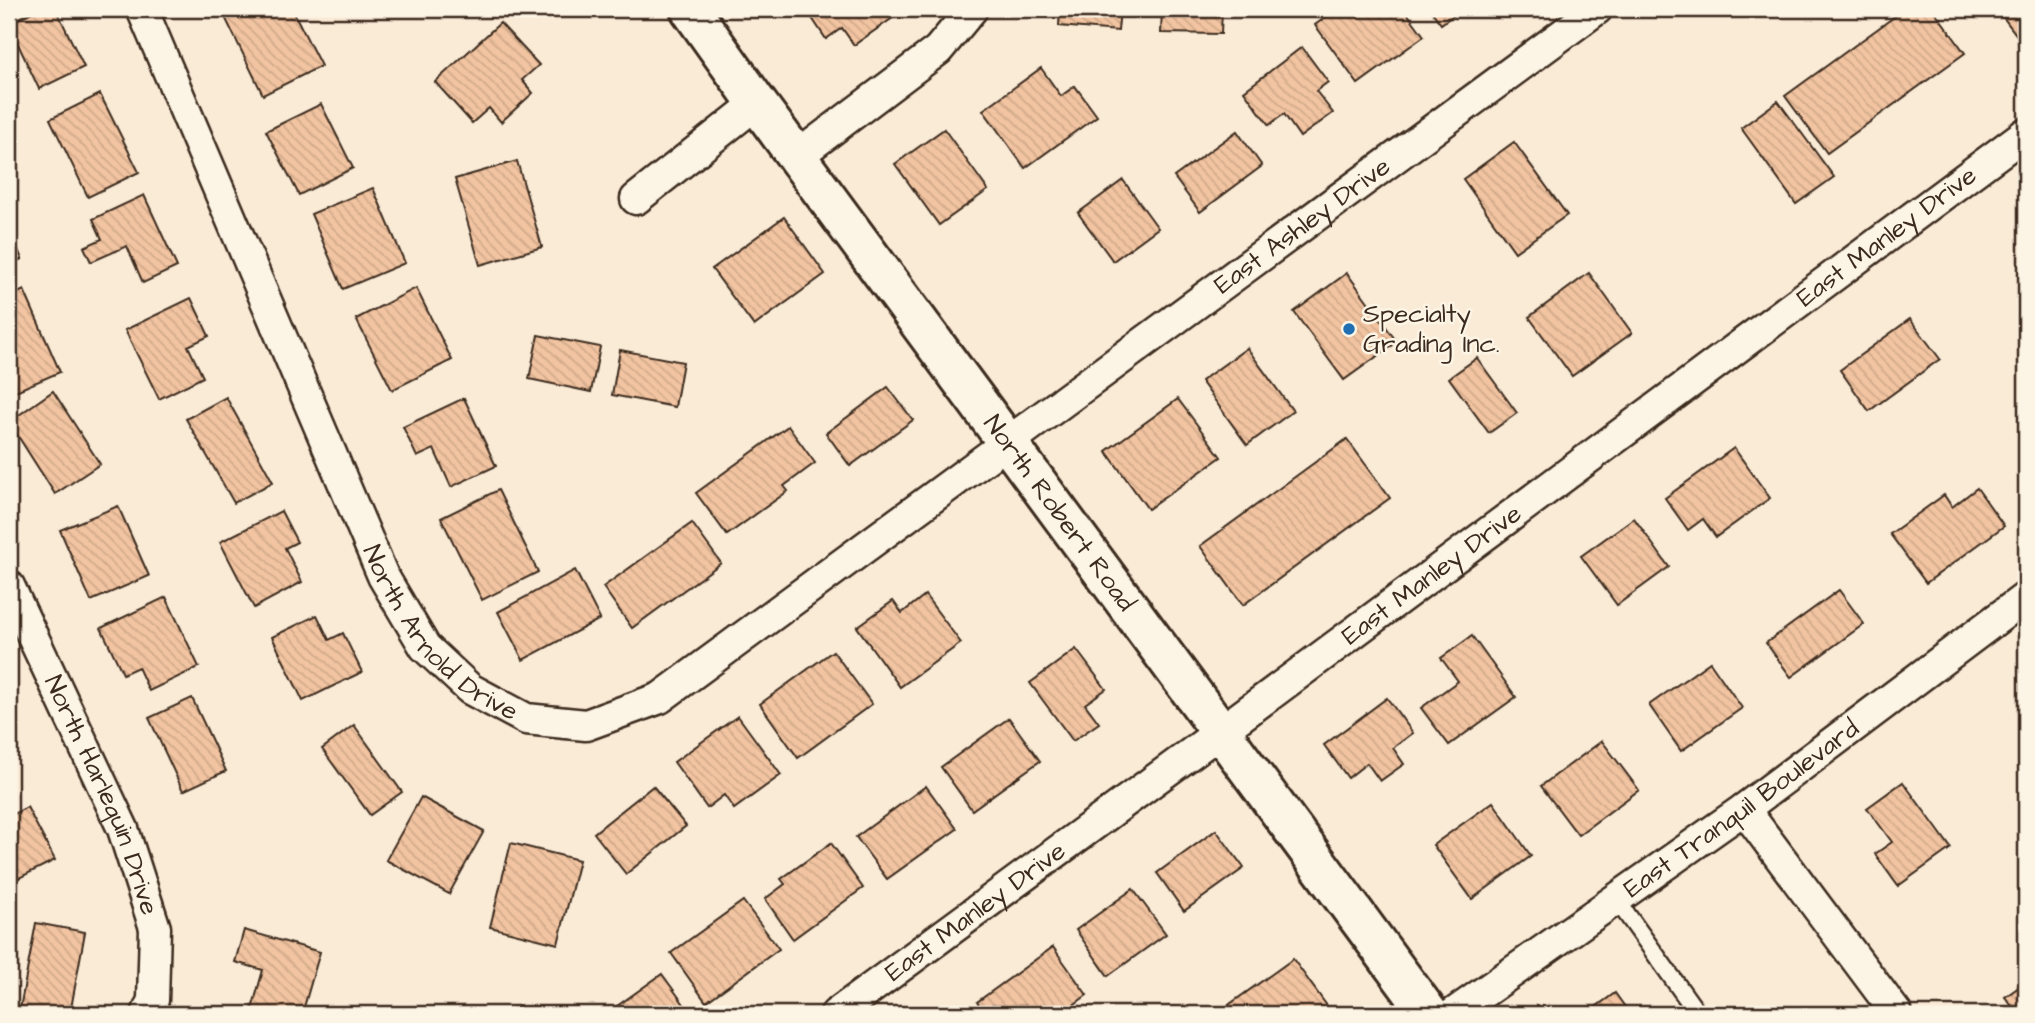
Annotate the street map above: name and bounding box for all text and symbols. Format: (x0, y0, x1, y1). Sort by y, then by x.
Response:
street label: East Ashley Drive (1207, 149, 1398, 303)
street label: East Manley Drive (1789, 158, 1984, 315)
place label: Specialty Grading Inc. (1363, 296, 1500, 364)
marker: Specialty Grading Inc. (1341, 321, 1357, 337)
street label: North Robert Road (975, 407, 1144, 619)
street label: East Manley Drive (1334, 496, 1529, 654)
street label: North Arnold Drive (354, 539, 524, 729)
street label: North Harlequin Drive (35, 669, 168, 919)
street label: East Tranquil Boulevard (1616, 711, 1866, 906)
street label: East Manley Drive (878, 833, 1073, 990)

